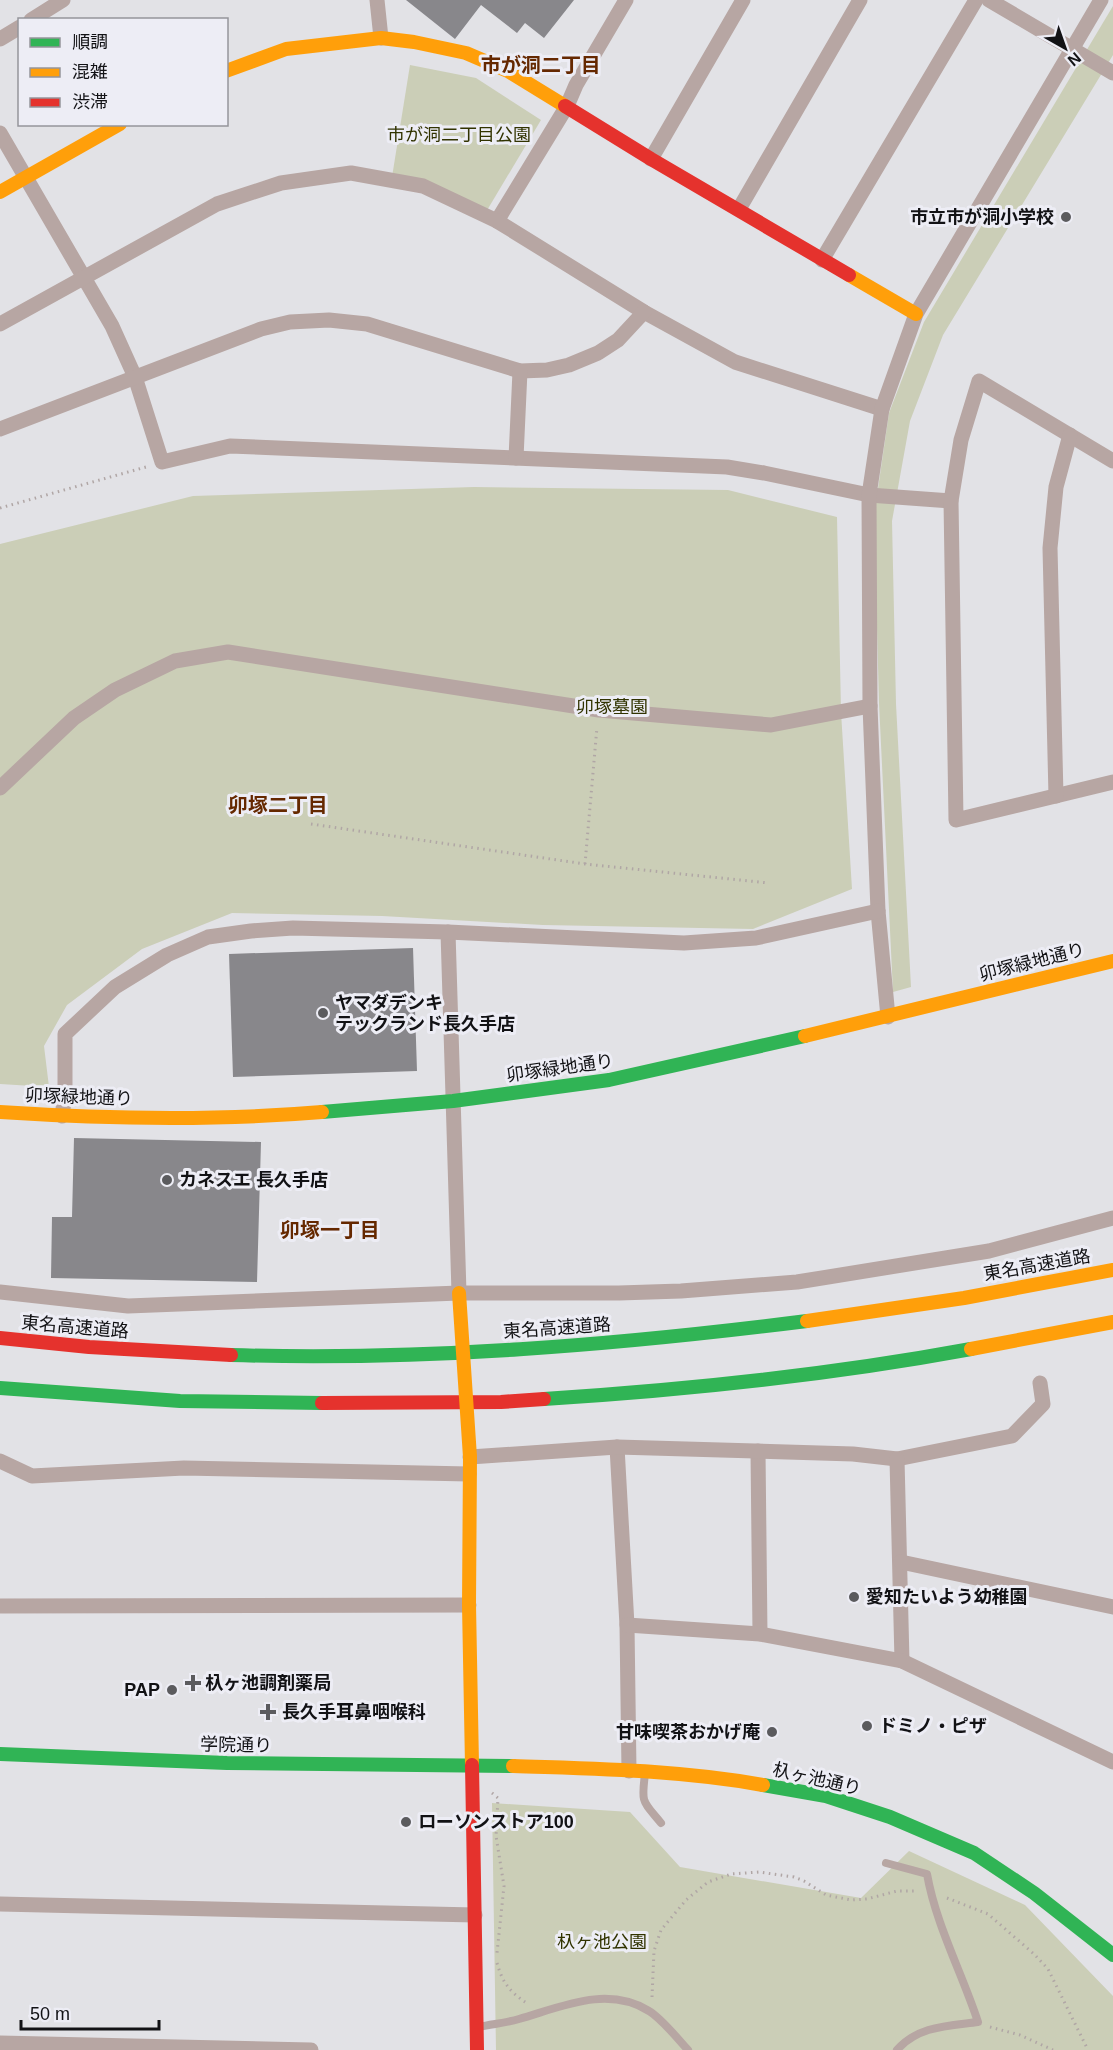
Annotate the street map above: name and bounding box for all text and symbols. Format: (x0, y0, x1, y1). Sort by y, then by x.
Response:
legend (18, 18, 228, 126)
north arrow (1035, 18, 1095, 78)
text: 順調 (72, 32, 108, 52)
text: N (1064, 49, 1084, 69)
district label: 市が洞二丁目 (481, 54, 601, 76)
text: 混雑 (72, 62, 108, 82)
text: 渋滞 (72, 92, 108, 112)
park label: 市が洞二丁目公園 (387, 125, 531, 145)
place label: 市立市が洞小学校 (910, 207, 1054, 227)
marker: 市立市が洞小学校 (1059, 210, 1073, 224)
park label: 卯塚墓園 (576, 697, 648, 717)
district label: 卯塚二丁目 (228, 794, 328, 816)
street label: 卯塚緑地通り (977, 939, 1087, 985)
place label: ヤマダデンキ テックランド長久手店 (335, 993, 515, 1034)
marker: ヤマダデンキ テックランド長久手店 (316, 1006, 330, 1020)
street label: 卯塚緑地通り (505, 1051, 615, 1085)
street label: 卯塚緑地通り (25, 1085, 133, 1109)
place label: カネスエ 長久手店 (179, 1170, 328, 1190)
marker: カネスエ 長久手店 (160, 1173, 174, 1187)
district label: 卯塚一丁目 (280, 1219, 380, 1241)
street label: 東名高速道路 (982, 1246, 1092, 1284)
street label: 東名高速道路 (20, 1312, 130, 1342)
street label: 東名高速道路 (502, 1314, 612, 1342)
place label: 愛知たいよう幼稚園 (866, 1587, 1028, 1607)
marker: 愛知たいよう幼稚園 (847, 1590, 861, 1604)
place label: 杁ヶ池調剤薬局 (205, 1673, 331, 1693)
marker: 杁ヶ池調剤薬局 (186, 1676, 200, 1690)
place label: PAP (124, 1680, 160, 1700)
marker: PAP (165, 1683, 179, 1697)
place label: 長久手耳鼻咽喉科 (282, 1702, 426, 1722)
marker: 長久手耳鼻咽喉科 (259, 1703, 277, 1721)
place label: ドミノ・ピザ (879, 1716, 987, 1736)
marker: ドミノ・ピザ (860, 1719, 874, 1733)
place label: 甘味喫茶おかげ庵 (616, 1722, 760, 1742)
marker: 甘味喫茶おかげ庵 (765, 1725, 779, 1739)
street label: 学院通り (200, 1734, 272, 1756)
street label: 杁ヶ池通り (771, 1759, 863, 1799)
place label: ローソンストア100 (418, 1812, 574, 1832)
marker: ローソンストア100 (399, 1815, 413, 1829)
park label: 杁ヶ池公園 (557, 1932, 647, 1952)
scale bar (21, 1993, 159, 2031)
text: 50 m (30, 2004, 70, 2024)

